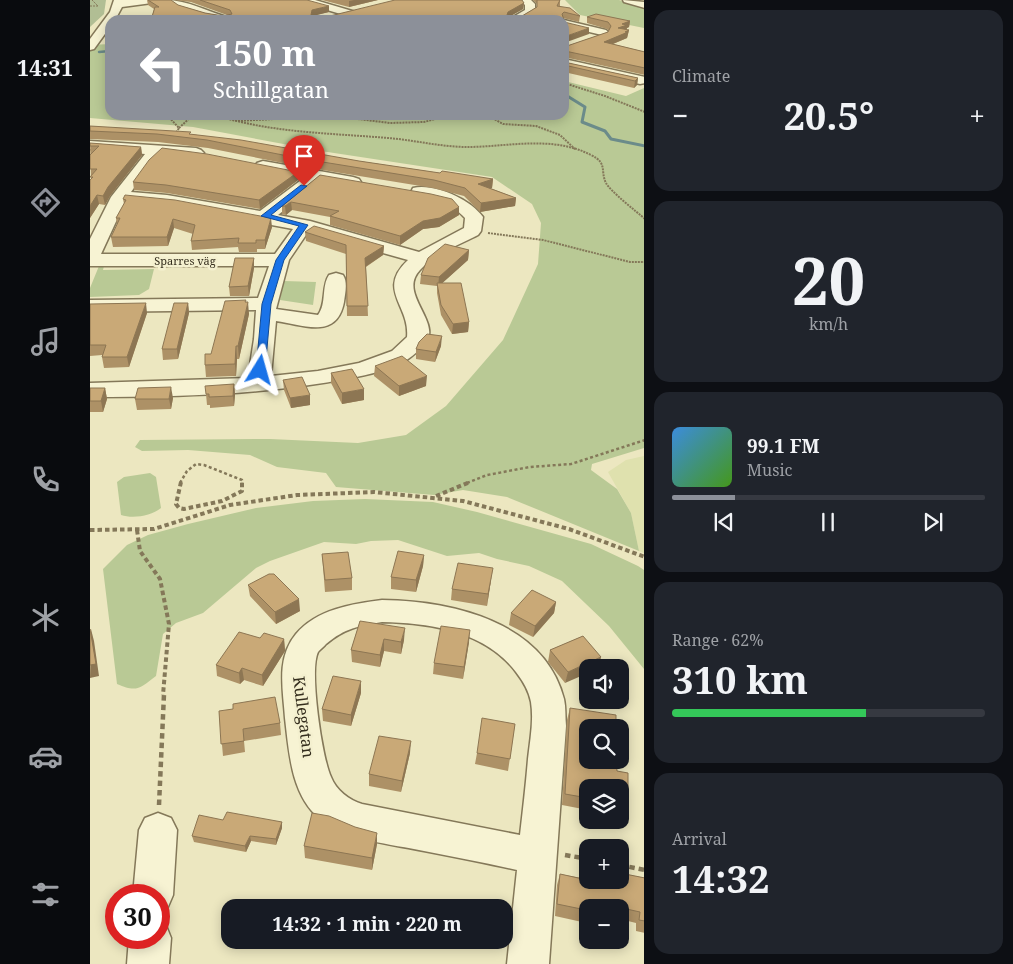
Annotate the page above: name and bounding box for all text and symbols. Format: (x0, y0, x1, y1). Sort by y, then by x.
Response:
text: 150 m (213, 29, 316, 76)
icon: left (130, 35, 195, 100)
text: 14:31 (17, 52, 73, 82)
text: Climate (672, 65, 730, 87)
text: Schillgatan (213, 74, 329, 104)
text: 20.5° (783, 89, 874, 141)
text: − (672, 96, 688, 134)
text: + (969, 96, 985, 134)
pin (283, 135, 325, 186)
icon: arrive (290, 142, 318, 170)
icon: directions (28, 185, 63, 220)
text: 20 (792, 236, 865, 324)
street label: Sparres väg (154, 253, 216, 268)
text: km/h (809, 313, 848, 335)
icon: music (28, 324, 63, 359)
position arrow (233, 343, 285, 395)
text: 99.1 FM (747, 433, 820, 459)
text: Music (747, 459, 792, 481)
icon: phone (28, 462, 63, 497)
icon: previous (710, 508, 738, 536)
icon: pause (814, 508, 842, 536)
icon: next (919, 508, 947, 536)
icon: climate (28, 600, 63, 635)
text: Range · 62% (672, 629, 764, 651)
text: 310 km (672, 653, 808, 705)
map controls (579, 659, 629, 949)
button: sound (579, 659, 629, 709)
street label: Kullegatan (288, 675, 320, 759)
button: search (579, 719, 629, 769)
icon: car (28, 739, 63, 774)
button: layers (579, 779, 629, 829)
text: Arrival (672, 828, 727, 850)
button: + (579, 839, 629, 889)
text: 14:32 (672, 852, 769, 904)
icon: filters (28, 877, 63, 912)
speed limit sign: 30 (105, 884, 170, 949)
button: − (579, 899, 629, 949)
text: 14:32 · 1 min · 220 m (272, 911, 462, 937)

